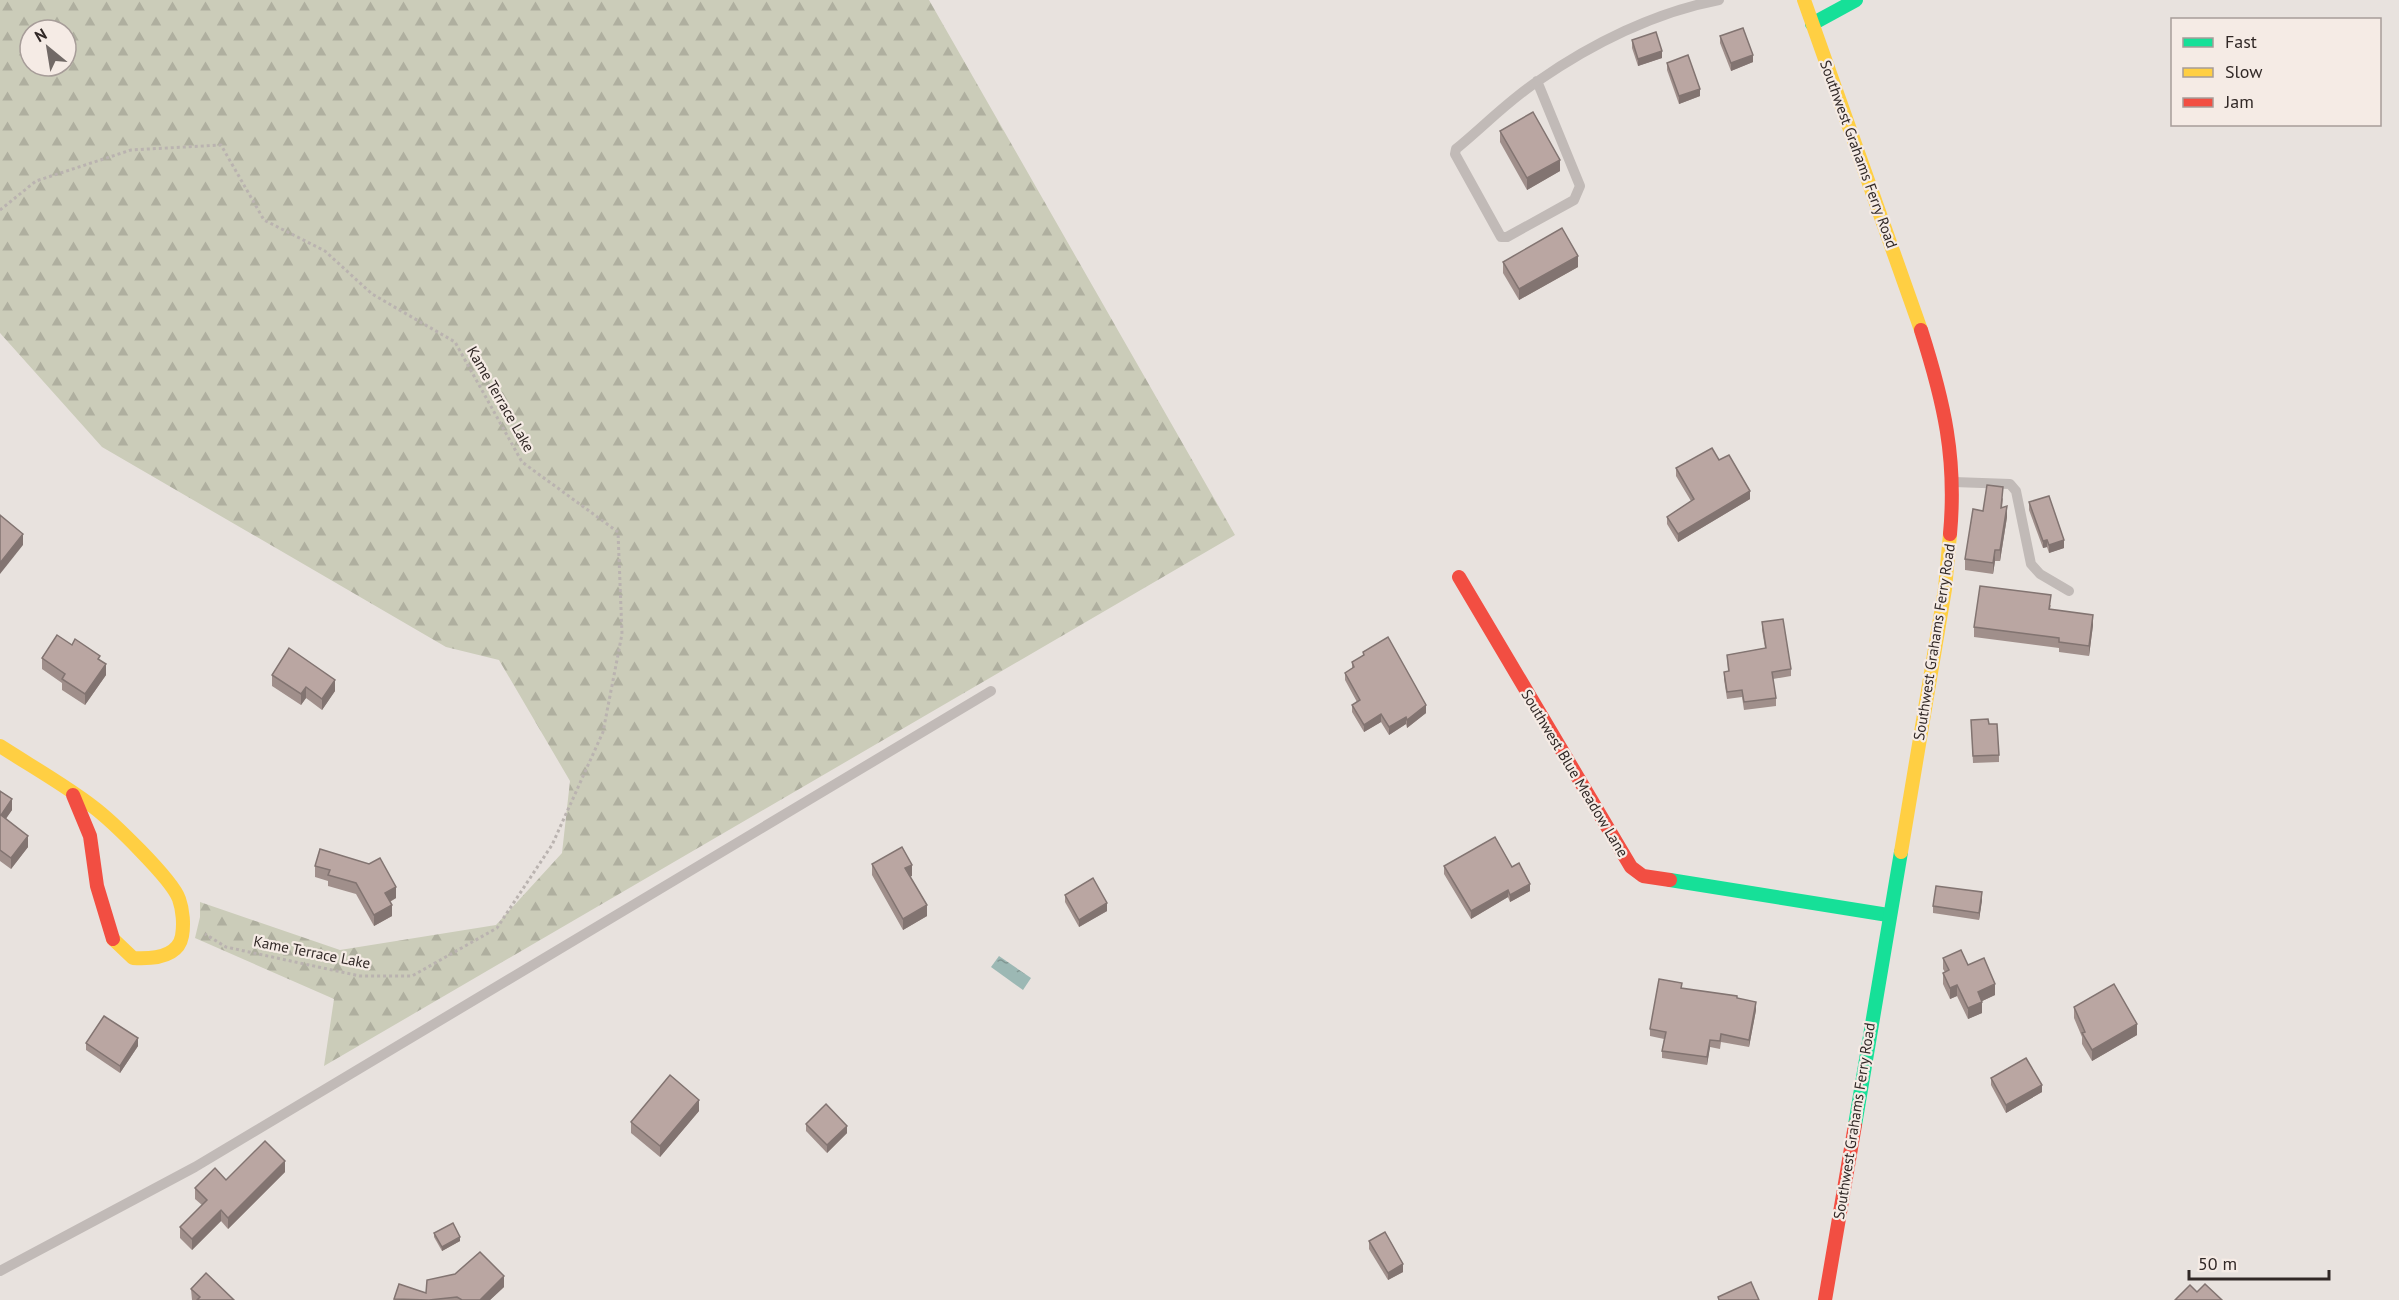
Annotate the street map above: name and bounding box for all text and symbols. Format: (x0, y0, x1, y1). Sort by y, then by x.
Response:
north arrow (18, 18, 78, 78)
legend (2171, 18, 2381, 126)
text: N (31, 24, 50, 46)
text: Fast (2225, 30, 2257, 53)
street label: Southwest Grahams Ferry Road (1816, 57, 1902, 251)
text: Slow (2225, 60, 2263, 83)
text: Jam (2224, 90, 2254, 113)
street label: Kame Terrace Lake (463, 343, 539, 455)
street label: Southwest Grahams Ferry Road (1909, 542, 1959, 742)
street label: Southwest Blue Meadow Lane (1517, 686, 1633, 860)
street label: Kame Terrace Lake (252, 931, 372, 973)
street label: Southwest Grahams Ferry Road (1829, 1021, 1879, 1221)
scale bar (2189, 1243, 2328, 1281)
text: 50 m (2198, 1252, 2237, 1275)

